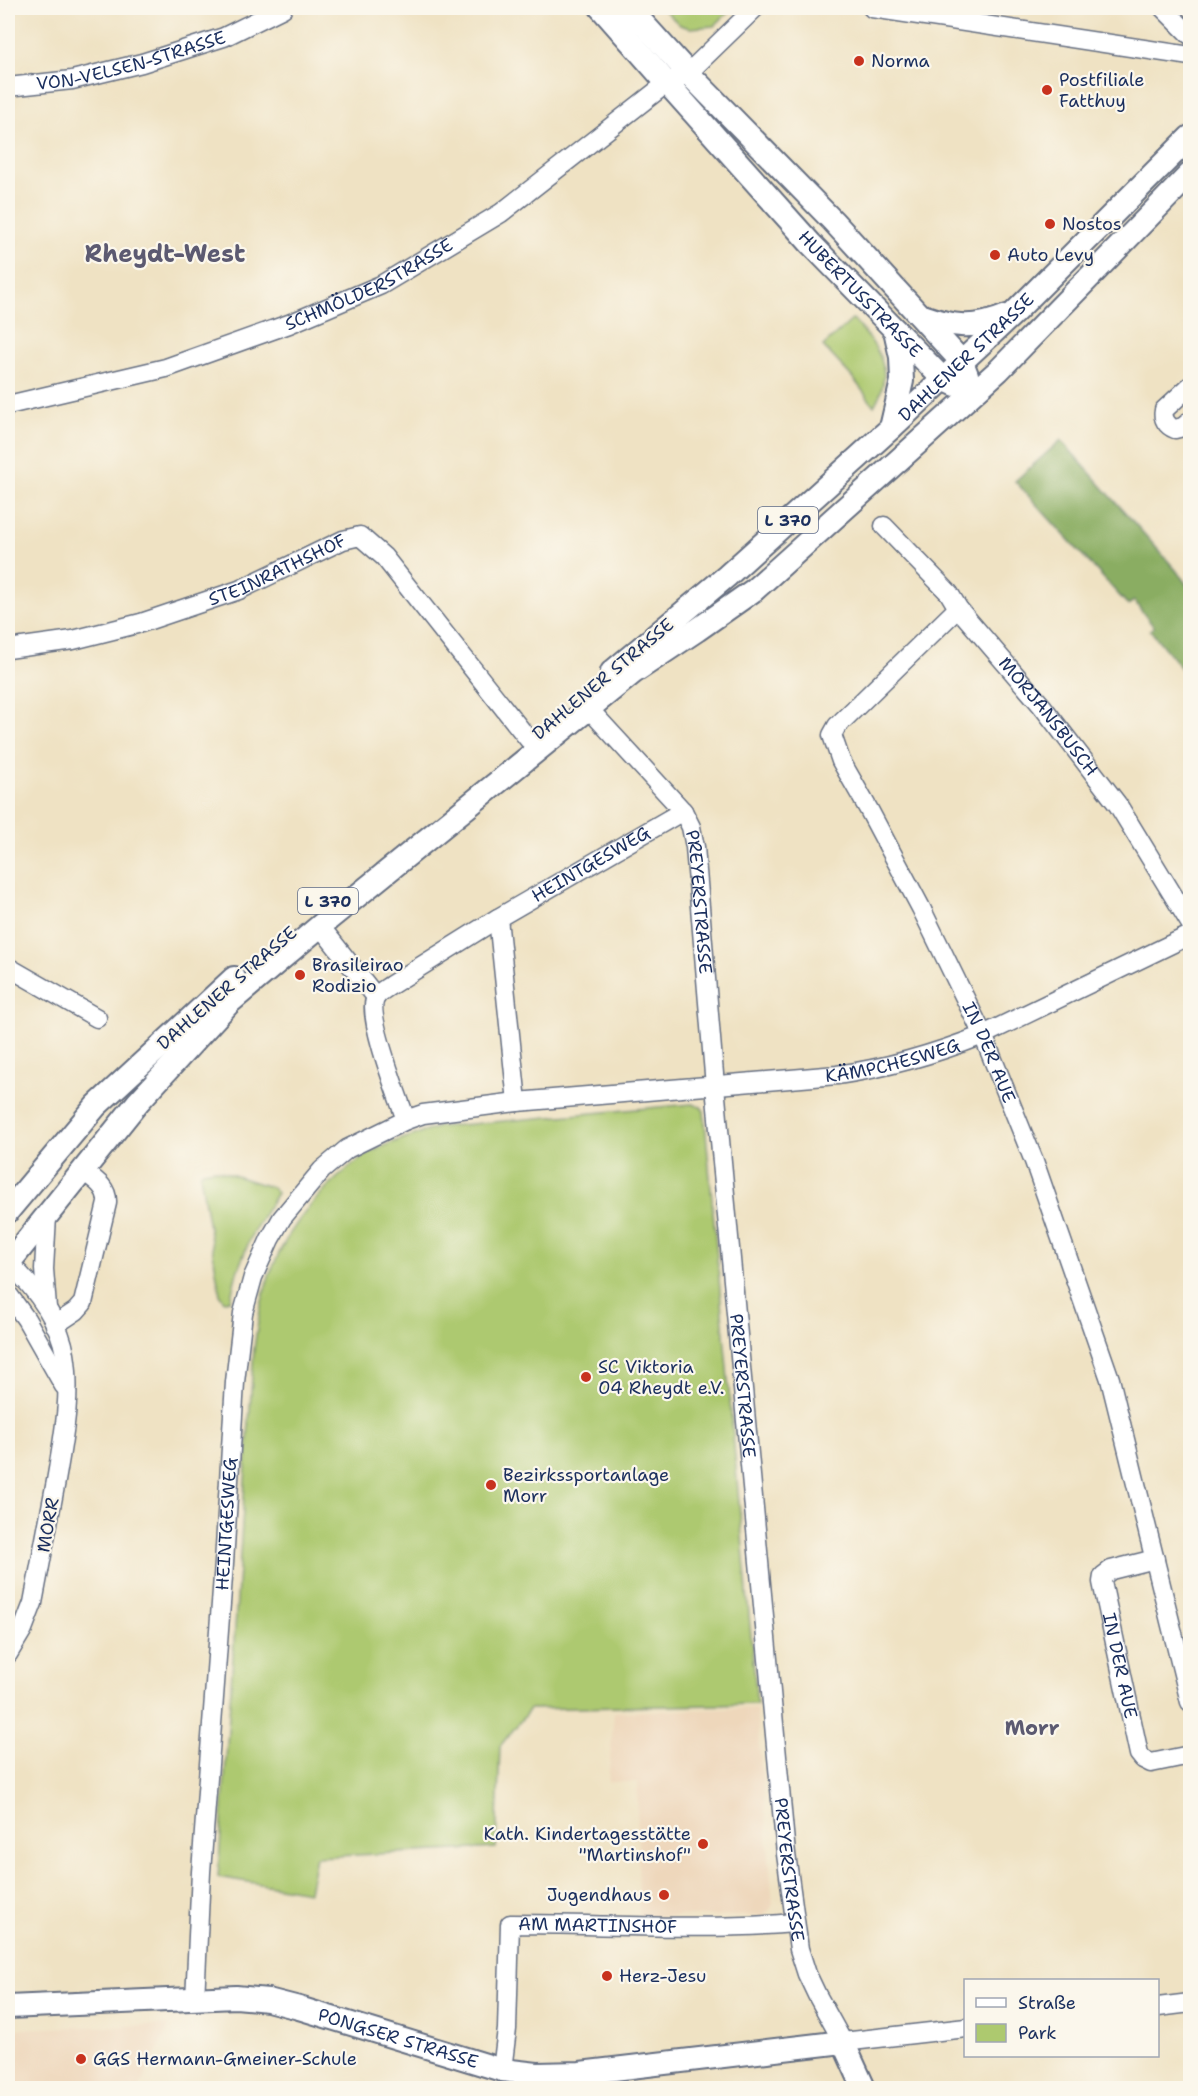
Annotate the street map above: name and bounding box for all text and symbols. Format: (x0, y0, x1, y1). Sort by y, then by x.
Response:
street label: VON-VELSEN-STRASSE (35, 25, 228, 96)
place label: Norma (871, 49, 930, 73)
marker: Norma (852, 54, 866, 68)
place label: Postfiliale Fatthuy (1059, 68, 1144, 113)
marker: Postfiliale Fatthuy (1040, 83, 1054, 97)
place label: Nostos (1062, 212, 1122, 236)
marker: Nostos (1043, 217, 1057, 231)
street label: HUBERTUSSTRASSE (793, 226, 927, 363)
street label: SCHMÖLDERSTRASSE (281, 233, 457, 336)
district label: Rheydt-West (85, 238, 246, 270)
place label: Auto Levy (1007, 243, 1094, 267)
marker: Auto Levy (988, 248, 1002, 262)
street label: DAHLENER STRASSE (893, 288, 1039, 427)
road number: L 370 (758, 507, 818, 533)
street label: STEINRATHSHOF (205, 528, 350, 611)
street label: DAHLENER STRASSE (527, 613, 679, 745)
street label: MORJANSBUSCH (993, 652, 1103, 781)
street label: HEINTGESWEG (527, 820, 655, 908)
street label: PREYERSTRASSE (680, 828, 718, 975)
road number: L 370 (298, 888, 358, 914)
street label: DAHLENER STRASSE (152, 921, 302, 1055)
place label: Brasileirao Rodizio (312, 953, 404, 998)
marker: Brasileirao Rodizio (293, 968, 307, 982)
street label: IN DER AUE (957, 998, 1021, 1107)
street label: KÄMPCHESWEG (824, 1033, 963, 1088)
street label: PREYERSTRASSE (724, 1313, 761, 1459)
place label: SC Viktoria 04 Rheydt e.V. (598, 1355, 724, 1400)
marker: SC Viktoria 04 Rheydt e.V. (579, 1370, 593, 1384)
street label: HEINTGESWEG (210, 1456, 242, 1591)
place label: Bezirkssportanlage Morr (503, 1463, 669, 1508)
marker: Bezirkssportanlage Morr (484, 1478, 498, 1492)
street label: MORR (31, 1496, 65, 1554)
street label: IN DER AUE (1097, 1610, 1143, 1721)
district label: Morr (1005, 1715, 1060, 1741)
street label: PREYERSTRASSE (769, 1797, 810, 1943)
place label: Kath. Kindertagesstätte "Martinshof" (484, 1822, 691, 1867)
marker: Kath. Kindertagesstätte "Martinshof" (696, 1837, 710, 1851)
place label: Jugendhaus (547, 1883, 652, 1907)
marker: Jugendhaus (657, 1888, 671, 1902)
street label: AM MARTINSHOF (518, 1912, 677, 1939)
place label: Herz-Jesu (619, 1964, 707, 1988)
marker: Herz-Jesu (600, 1969, 614, 1983)
legend (964, 1979, 1159, 2057)
text: Straße (1018, 1991, 1076, 2015)
street label: PONGSER STRASSE (315, 2002, 481, 2074)
text: Park (1018, 2021, 1057, 2045)
place label: GGS Hermann-Gmeiner-Schule (93, 2047, 357, 2071)
marker: GGS Hermann-Gmeiner-Schule (74, 2052, 88, 2066)

